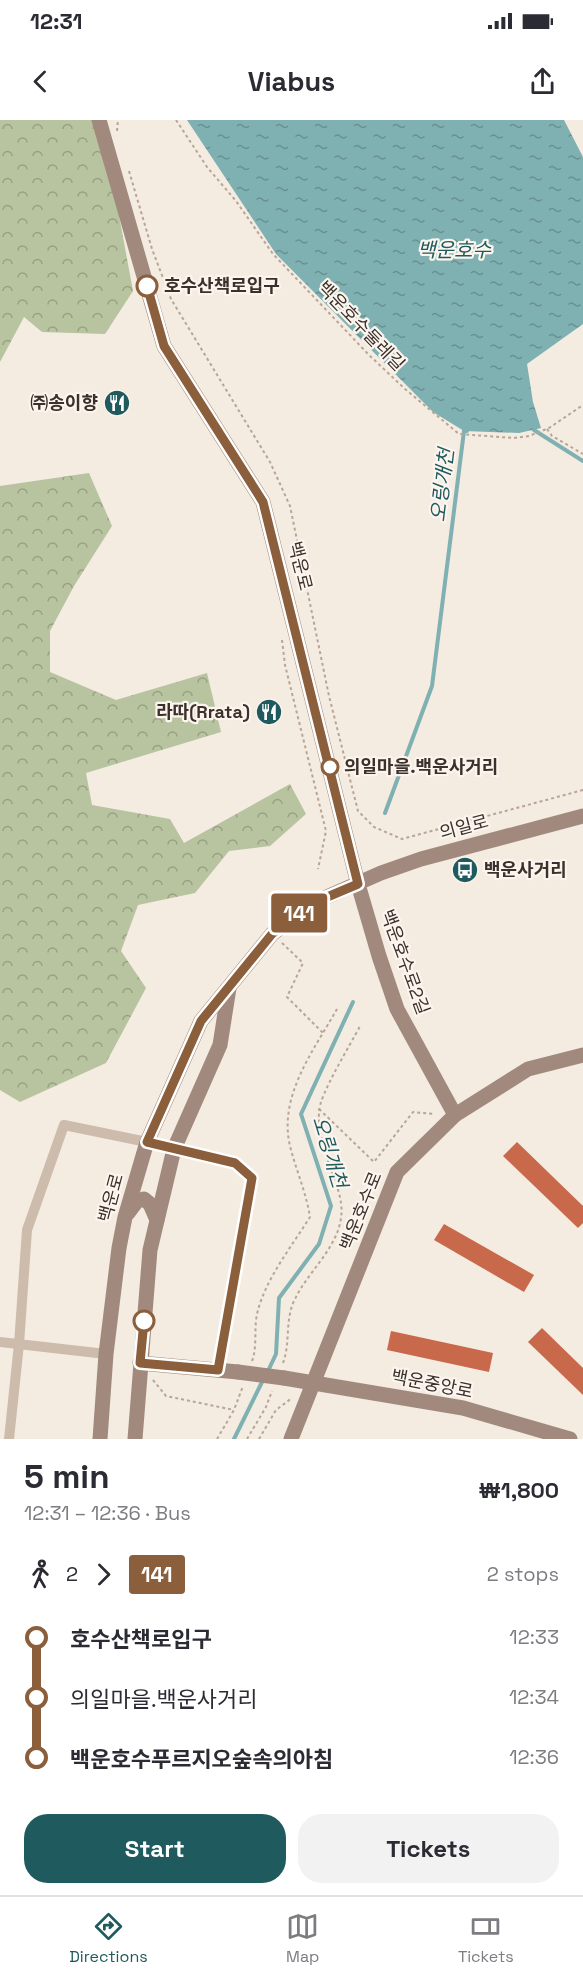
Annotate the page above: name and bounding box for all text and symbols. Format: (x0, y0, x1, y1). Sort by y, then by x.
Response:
text: 12:31 (30, 7, 83, 35)
text: Viabus (248, 64, 335, 99)
icon: back (24, 65, 57, 98)
icon: share (526, 65, 559, 98)
water label: 백운호수 (417, 237, 491, 263)
place label: 호수산책로입구 (164, 274, 280, 297)
marker: 호수산책로입구 (136, 275, 158, 297)
street label: 백운호수둘레길 (313, 276, 410, 375)
restaurant icon: ㈜송이향 (102, 388, 132, 418)
place label: ㈜송이향 (30, 391, 98, 414)
water label: 오링개천 (425, 444, 460, 523)
street label: 백운로 (283, 539, 318, 593)
restaurant icon: 라따(Rrata) (254, 697, 284, 727)
place label: 라따(Rrata) (156, 700, 250, 723)
place label: 의일마을.백운사거리 (344, 755, 498, 778)
marker: 의일마을.백운사거리 (321, 758, 339, 776)
street label: 의일로 (437, 809, 491, 844)
bus stop icon: 백운사거리 (450, 855, 480, 885)
place label: 백운사거리 (484, 858, 567, 881)
line badge: 141 (264, 894, 334, 932)
text: 141 (283, 900, 315, 927)
street label: 백운호수로2길 (376, 906, 435, 1018)
water label: 오링개천 (307, 1113, 354, 1193)
street label: 백운호수로 (334, 1168, 387, 1254)
street label: 백운로 (93, 1171, 128, 1225)
unlabelled marker (133, 1310, 155, 1332)
street label: 백운중앙로 (389, 1364, 475, 1403)
text: 5 min (24, 1456, 109, 1498)
text: ₩1,800 (478, 1476, 559, 1504)
text: 12:31 – 12:36 · Bus (24, 1500, 191, 1526)
icon: walk (24, 1558, 57, 1591)
icon: forward (87, 1558, 120, 1591)
text: 2 (66, 1561, 78, 1587)
text: 141 (141, 1561, 173, 1588)
text: 2 stops (487, 1561, 559, 1587)
text: 12:33 (509, 1624, 559, 1650)
text: 호수산책로입구 (70, 1625, 212, 1653)
text: 12:34 (509, 1684, 559, 1710)
text: 의일마을.백운사거리 (70, 1685, 258, 1713)
text: 12:36 (509, 1744, 559, 1770)
text: 백운호수푸르지오숲속의아침 (70, 1745, 333, 1773)
button: Start (24, 1814, 286, 1883)
button: Tickets (298, 1814, 559, 1883)
tab: Directions (69, 1910, 148, 1967)
tab: Map (286, 1910, 319, 1967)
tab: Tickets (458, 1910, 514, 1967)

